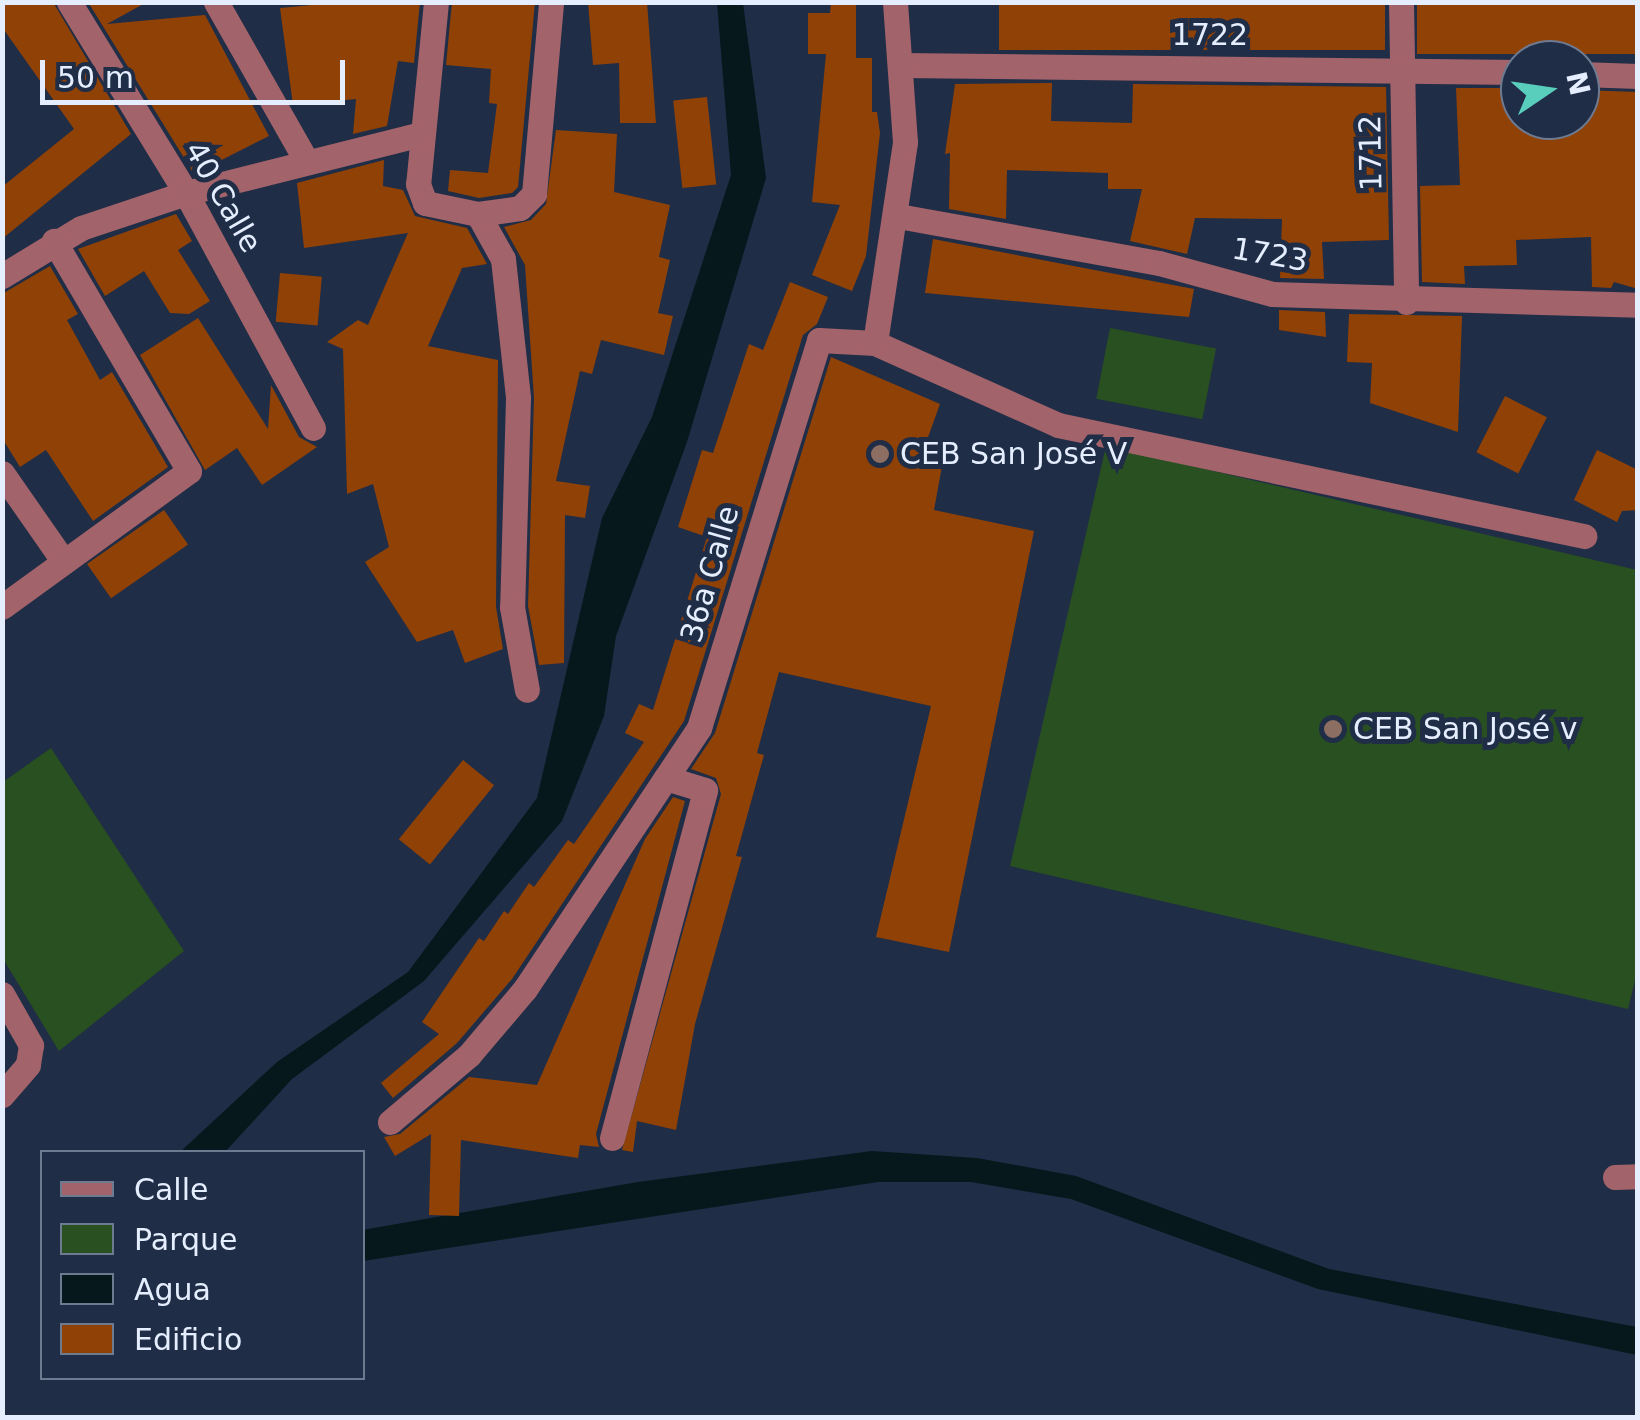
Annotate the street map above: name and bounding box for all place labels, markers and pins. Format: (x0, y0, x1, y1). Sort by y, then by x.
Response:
place label: CEB San José V (900, 436, 1127, 472)
marker: CEB San José V (869, 443, 891, 465)
place label: CEB San José v (1353, 711, 1578, 747)
marker: CEB San José v (1322, 718, 1344, 740)

